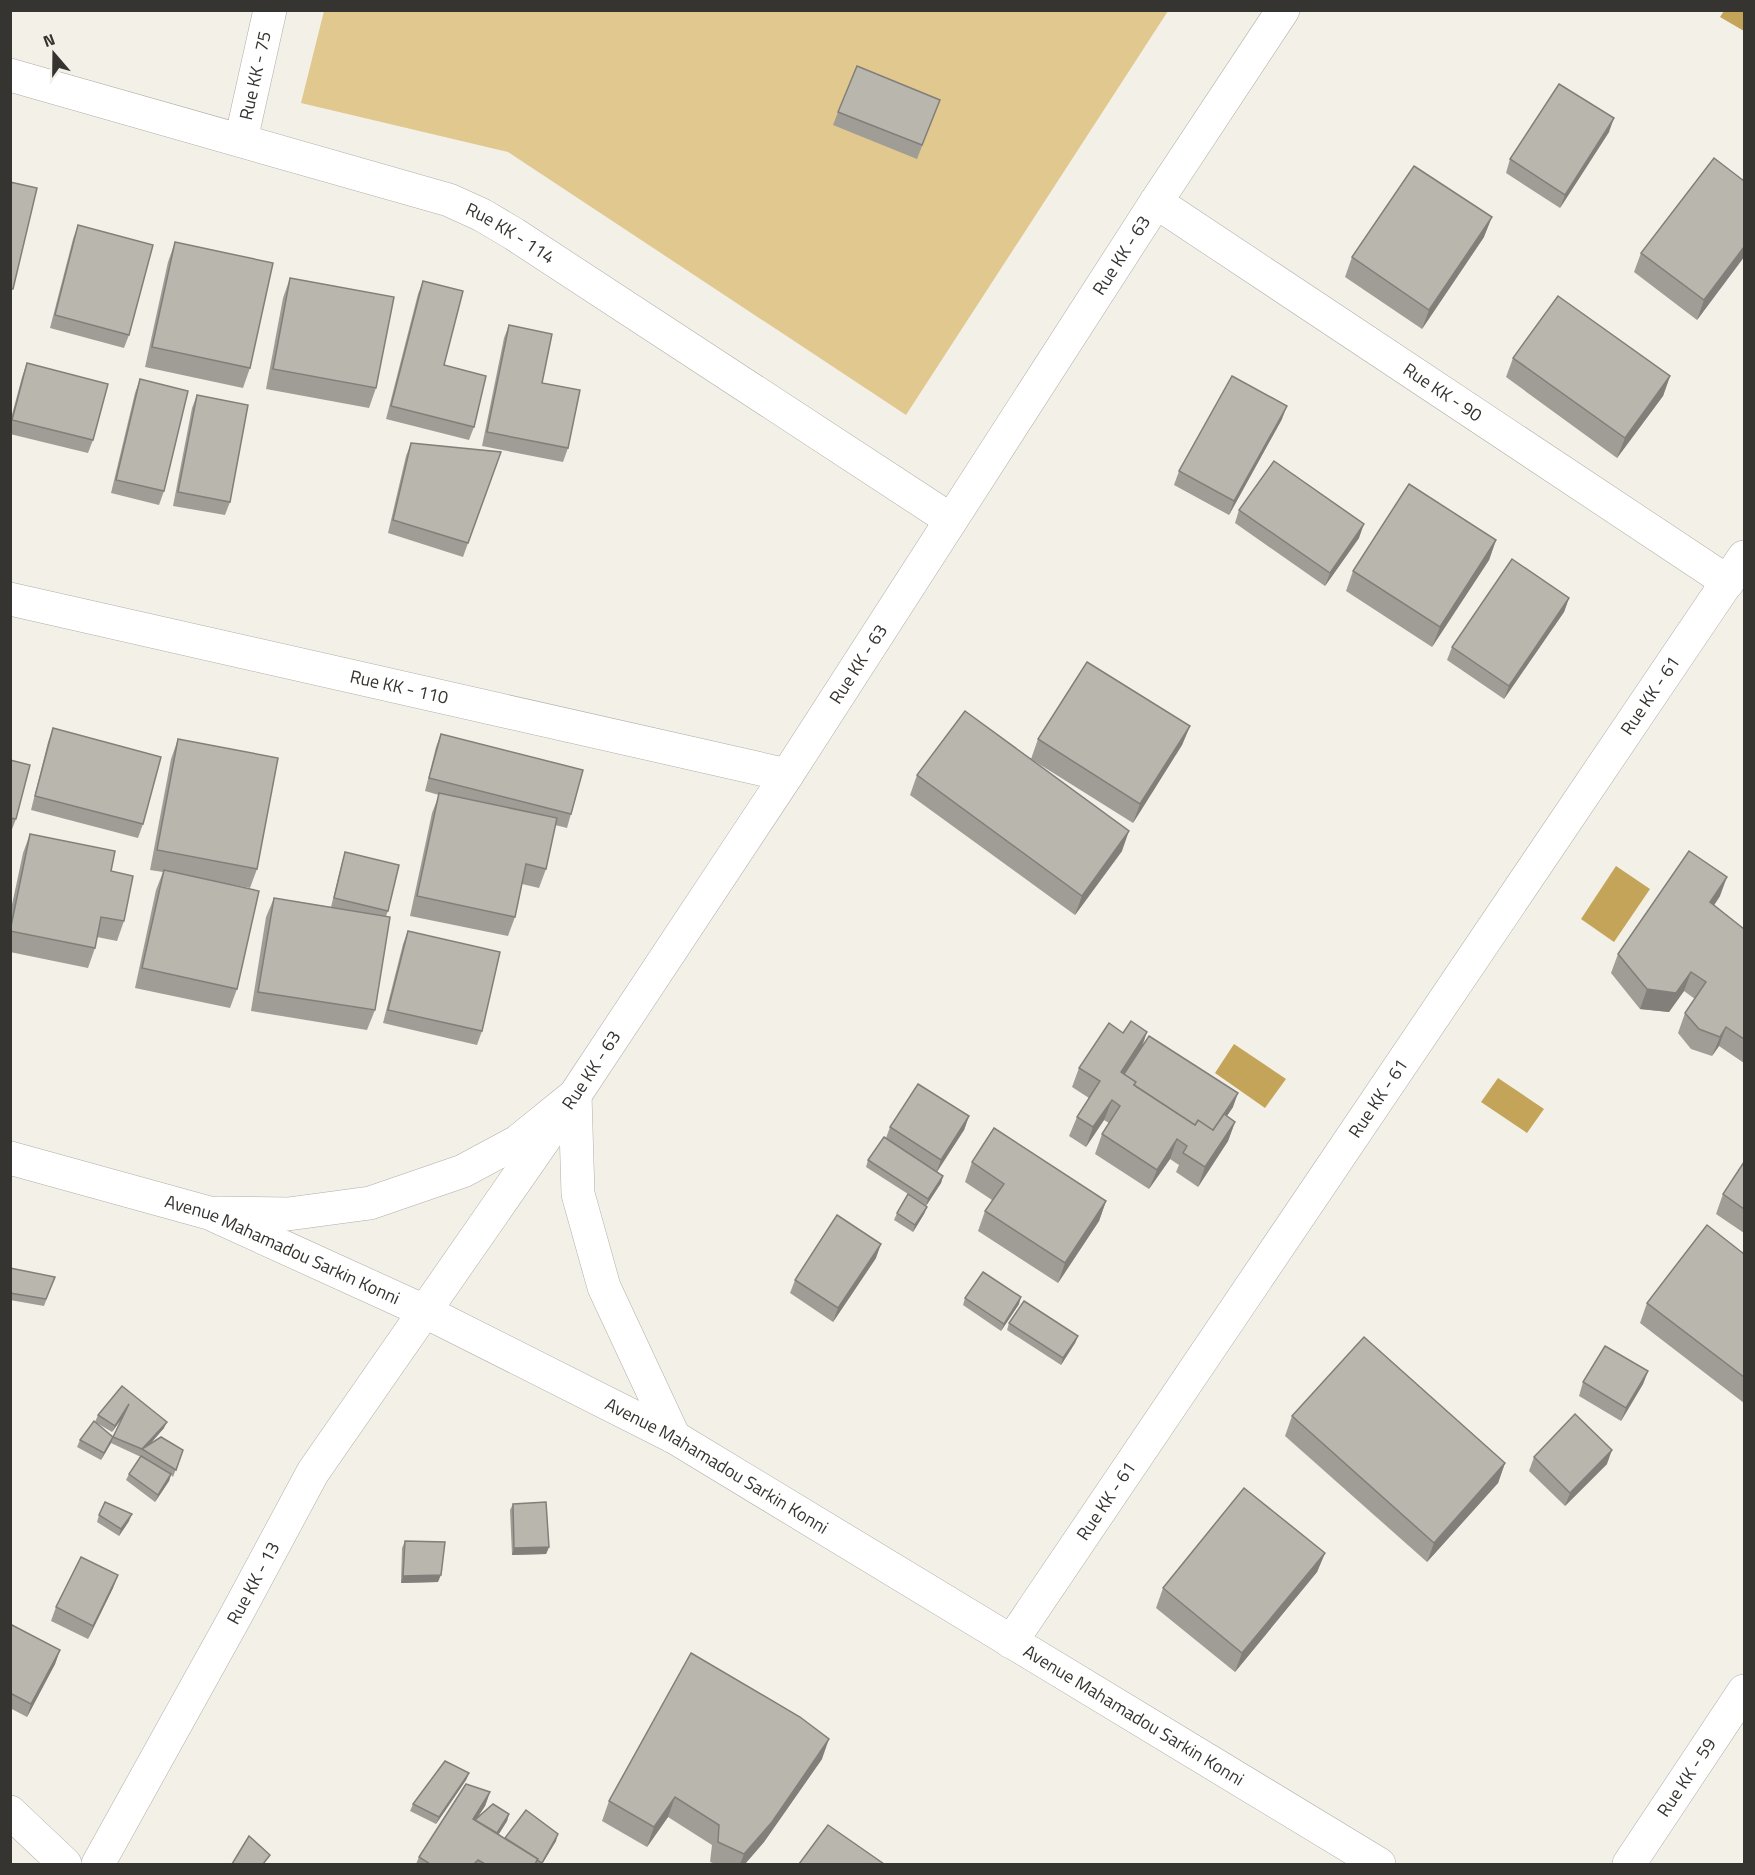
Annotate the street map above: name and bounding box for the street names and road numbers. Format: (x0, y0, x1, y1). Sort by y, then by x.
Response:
street label: Rue KK - 75 (232, 29, 278, 122)
street label: Rue KK - 114 (461, 195, 560, 270)
street label: Rue KK - 63 (1085, 210, 1157, 300)
street label: Rue KK - 90 (1398, 356, 1488, 428)
street label: Rue KK - 63 (822, 619, 894, 709)
street label: Rue KK - 61 (1613, 651, 1686, 740)
street label: Rue KK - 110 (347, 662, 451, 711)
street label: Rue KK - 63 (555, 1025, 627, 1115)
street label: Rue KK - 61 (1341, 1053, 1414, 1143)
street label: Avenue Mahamadou Sarkin Konni (162, 1187, 405, 1311)
street label: Avenue Mahamadou Sarkin Konni (601, 1390, 834, 1540)
street label: Rue KK - 61 (1069, 1456, 1142, 1546)
street label: Rue KK - 13 (220, 1537, 286, 1629)
street label: Avenue Mahamadou Sarkin Konni (1018, 1638, 1249, 1792)
street label: Rue KK - 59 (1650, 1732, 1722, 1822)

